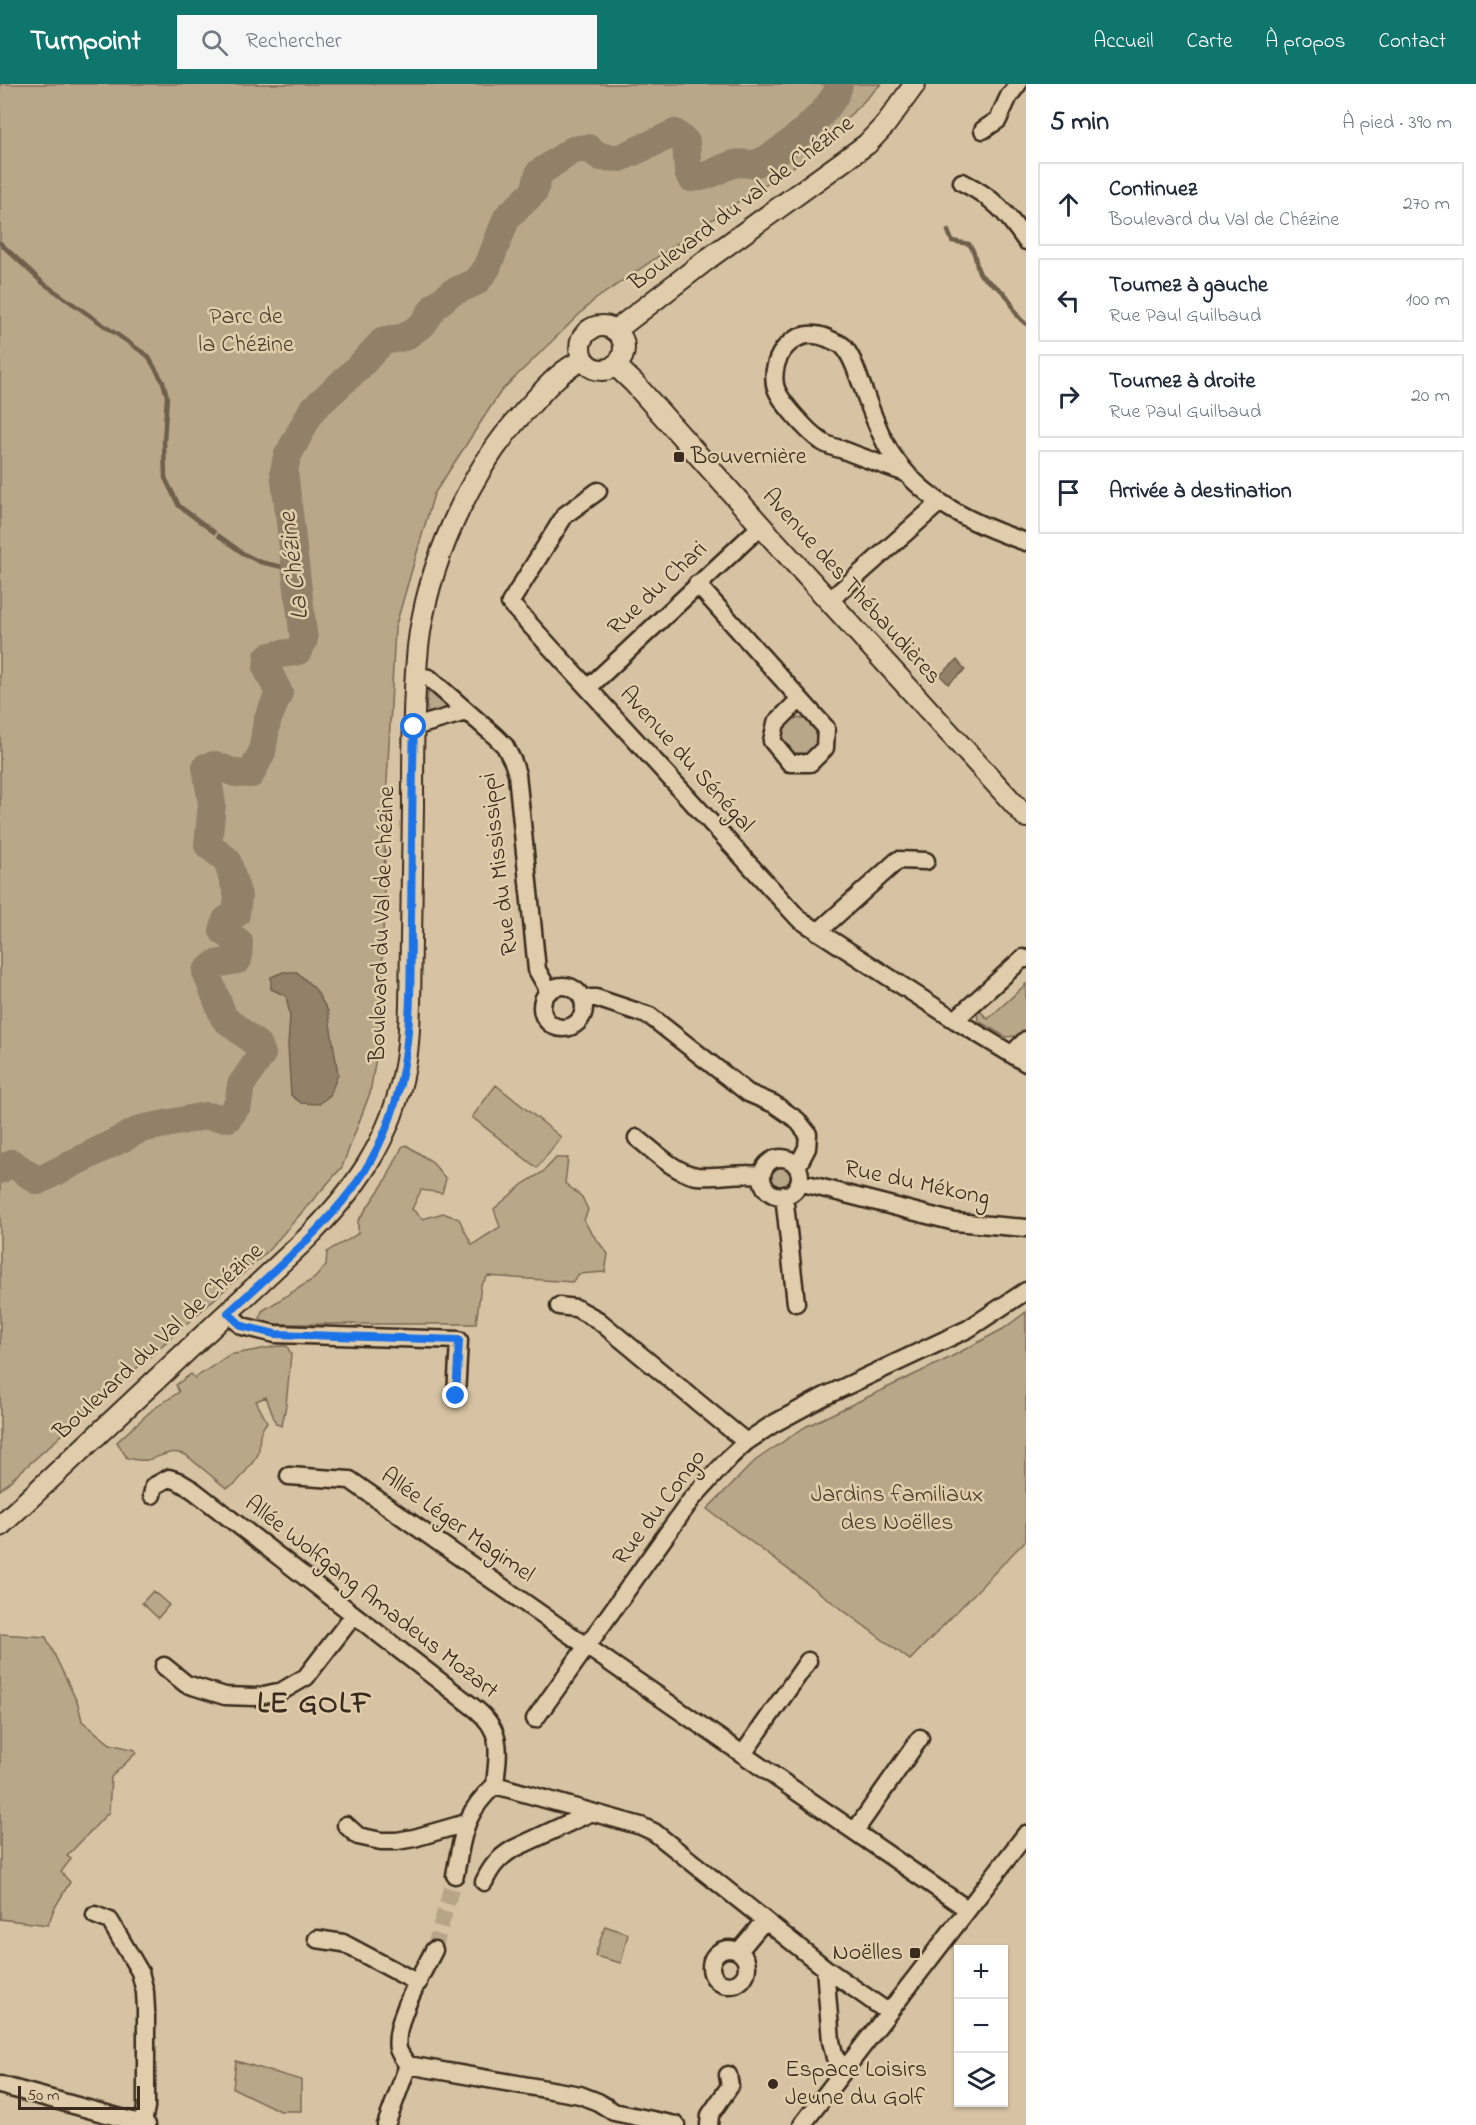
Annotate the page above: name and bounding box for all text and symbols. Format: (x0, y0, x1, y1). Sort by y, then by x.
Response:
search box (177, 15, 597, 69)
text: Turnpoint (30, 22, 141, 63)
icon: search (198, 26, 231, 59)
text: Rechercher (246, 26, 342, 58)
text: Accueil (1093, 27, 1154, 57)
text: Carte (1187, 27, 1232, 57)
text: À propos (1265, 27, 1345, 57)
text: Contact (1378, 27, 1446, 57)
text: 5 min (1050, 104, 1109, 142)
street label: Boulevard du val de Chézine (621, 107, 862, 301)
text: À pied · 390 m (1342, 109, 1452, 138)
text: Continuez (1109, 174, 1197, 206)
icon: ahead (1052, 188, 1085, 221)
text: 270 m (1403, 190, 1450, 219)
text: Boulevard du Val de Chézine (1109, 206, 1339, 235)
text: Tournez à gauche (1109, 270, 1268, 302)
icon: left (1052, 284, 1085, 317)
text: 100 m (1406, 286, 1450, 315)
park label: Parc de la Chézine (198, 300, 294, 363)
text: Rue Paul Guilbaud (1109, 302, 1261, 331)
text: Tournez à droite (1109, 366, 1255, 398)
icon: right (1052, 380, 1085, 413)
text: 20 m (1411, 382, 1450, 411)
text: Rue Paul Guilbaud (1109, 398, 1261, 427)
place label: Bouvernière (690, 440, 807, 475)
marker: Bouvernière (672, 450, 686, 464)
icon: arrive (1052, 476, 1085, 509)
text: Arrivée à destination (1109, 476, 1292, 508)
street label: Avenue des Thébaudières (753, 481, 949, 693)
water label: La Chézine (269, 509, 320, 622)
street label: Rue du Chari (600, 533, 716, 645)
street label: Avenue du Sénégal (610, 679, 762, 841)
route start (400, 713, 426, 739)
street label: Rue du Mississippi (471, 771, 529, 957)
street label: Boulevard du Val de Chézine (361, 785, 405, 1064)
street label: Rue du Mékong (841, 1152, 993, 1216)
street label: Boulevard du Val de Chézine (45, 1235, 272, 1450)
route end (442, 1382, 468, 1408)
street label: Rue du Congo (605, 1443, 715, 1573)
street label: Allée Léger Magimel (373, 1460, 541, 1592)
park label: Jardins familiaux des Noëlles (811, 1478, 983, 1541)
street label: Allée Wolfgang Amadeus Mozart (236, 1487, 506, 1709)
district label: LE GOLF (257, 1683, 373, 1727)
place label: Noëlles (833, 1936, 903, 1971)
map controls (954, 1945, 1008, 2107)
button: + (954, 1945, 1008, 1999)
marker: Noëlles (908, 1946, 922, 1960)
button: − (954, 1999, 1008, 2053)
place label: Espace Loisirs Jeune du Golf (785, 2053, 927, 2116)
button: layers (954, 2053, 1008, 2107)
marker: Espace Loisirs Jeune du Golf (766, 2077, 780, 2091)
scale bar (18, 2083, 140, 2110)
text: 50 m (27, 2084, 59, 2108)

